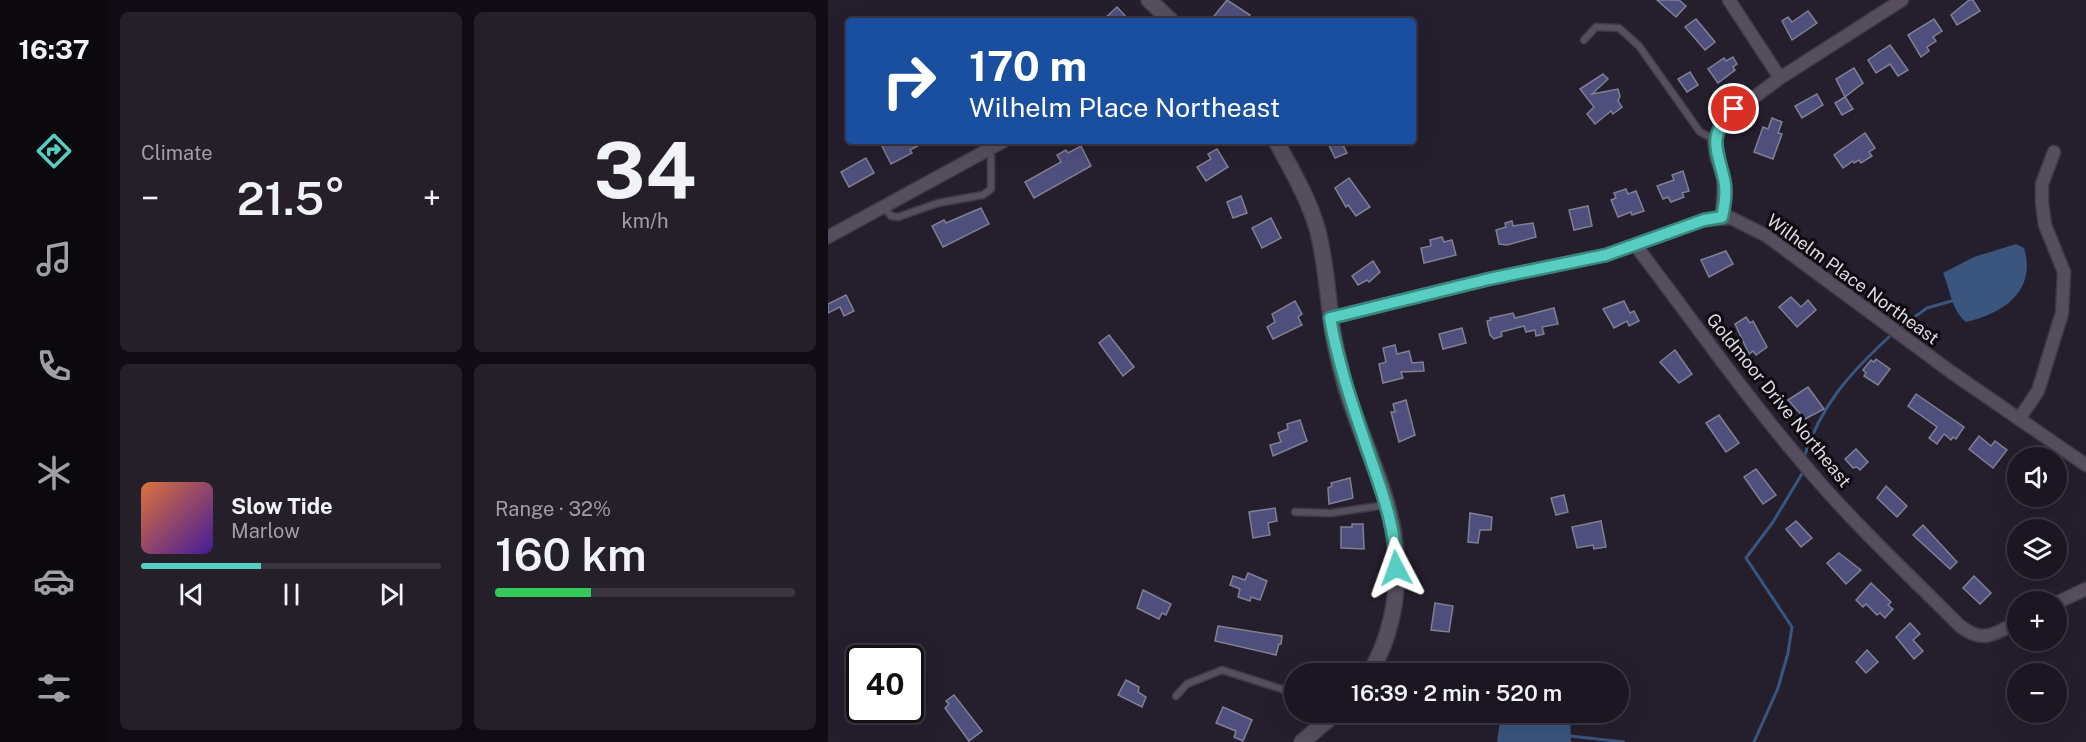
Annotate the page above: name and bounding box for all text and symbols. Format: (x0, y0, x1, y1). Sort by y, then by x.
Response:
text: 16:37 (18, 33, 90, 65)
text: 170 m (969, 41, 1087, 90)
icon: right (870, 42, 948, 120)
pin (1708, 83, 1759, 134)
text: Wilhelm Place Northeast (969, 91, 1280, 123)
icon: arrive (1717, 92, 1750, 125)
text: 34 (594, 124, 696, 216)
icon: directions (33, 130, 75, 172)
text: Climate (141, 141, 213, 165)
text: 21.5° (237, 172, 345, 225)
text: − (141, 179, 159, 217)
text: + (423, 179, 441, 217)
text: km/h (621, 209, 669, 233)
street label: Wilhelm Place Northeast (1763, 209, 1943, 349)
icon: music (33, 238, 75, 280)
street label: Goldmoor Drive Northeast (1702, 309, 1856, 491)
icon: phone (33, 345, 75, 387)
map controls (2007, 447, 2067, 723)
button: sound (2007, 447, 2067, 507)
icon: climate (33, 452, 75, 494)
text: Slow Tide (231, 493, 333, 519)
text: Range · 32% (495, 497, 611, 521)
text: Marlow (231, 519, 300, 543)
button: layers (2007, 519, 2067, 579)
text: 160 km (495, 528, 647, 581)
position arrow (1364, 536, 1428, 600)
icon: car (33, 560, 75, 602)
icon: previous (175, 578, 208, 611)
icon: pause (275, 578, 308, 611)
icon: next (375, 578, 408, 611)
button: + (2007, 591, 2067, 651)
speed limit sign: 40 (846, 645, 924, 723)
button: − (2007, 663, 2067, 723)
icon: filters (33, 667, 75, 709)
text: 16:39 · 2 min · 520 m (1351, 680, 1562, 706)

